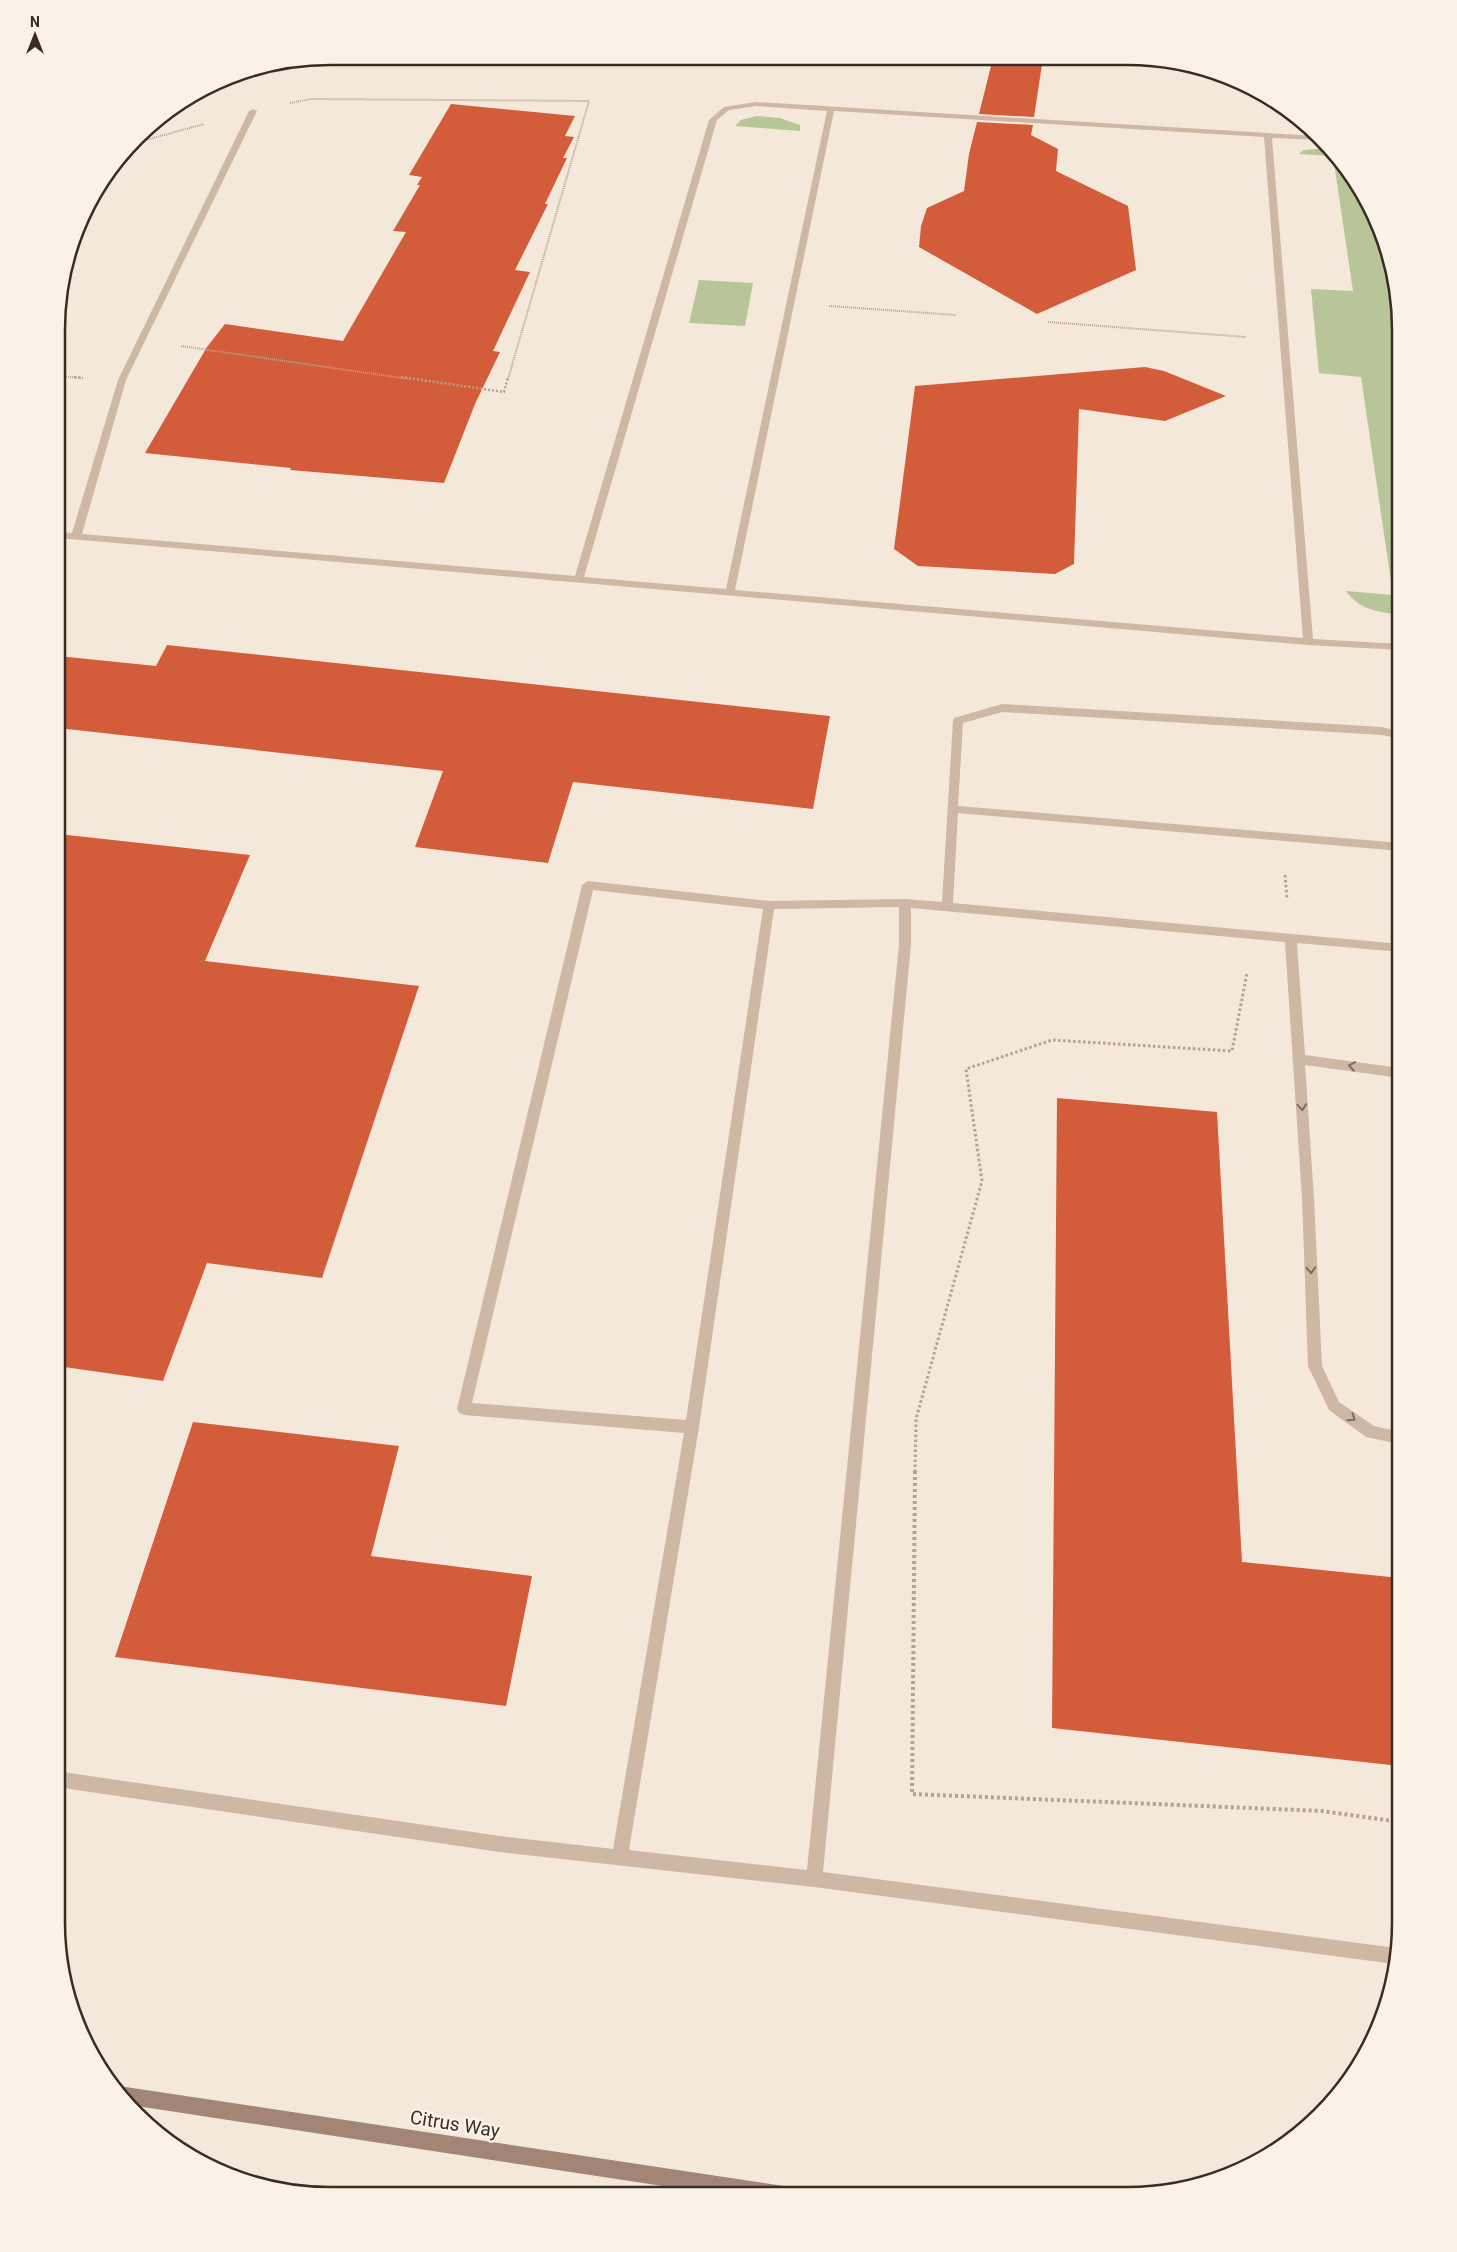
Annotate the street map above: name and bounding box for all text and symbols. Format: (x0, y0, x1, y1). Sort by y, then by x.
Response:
north arrow (10, 10, 60, 60)
text: N (30, 14, 40, 30)
one-way arrow (1348, 1061, 1356, 1072)
one-way arrow (1296, 1104, 1307, 1112)
one-way arrow (1305, 1266, 1316, 1274)
one-way arrow (1346, 1413, 1355, 1421)
street label: Citrus Way (409, 2106, 501, 2142)

